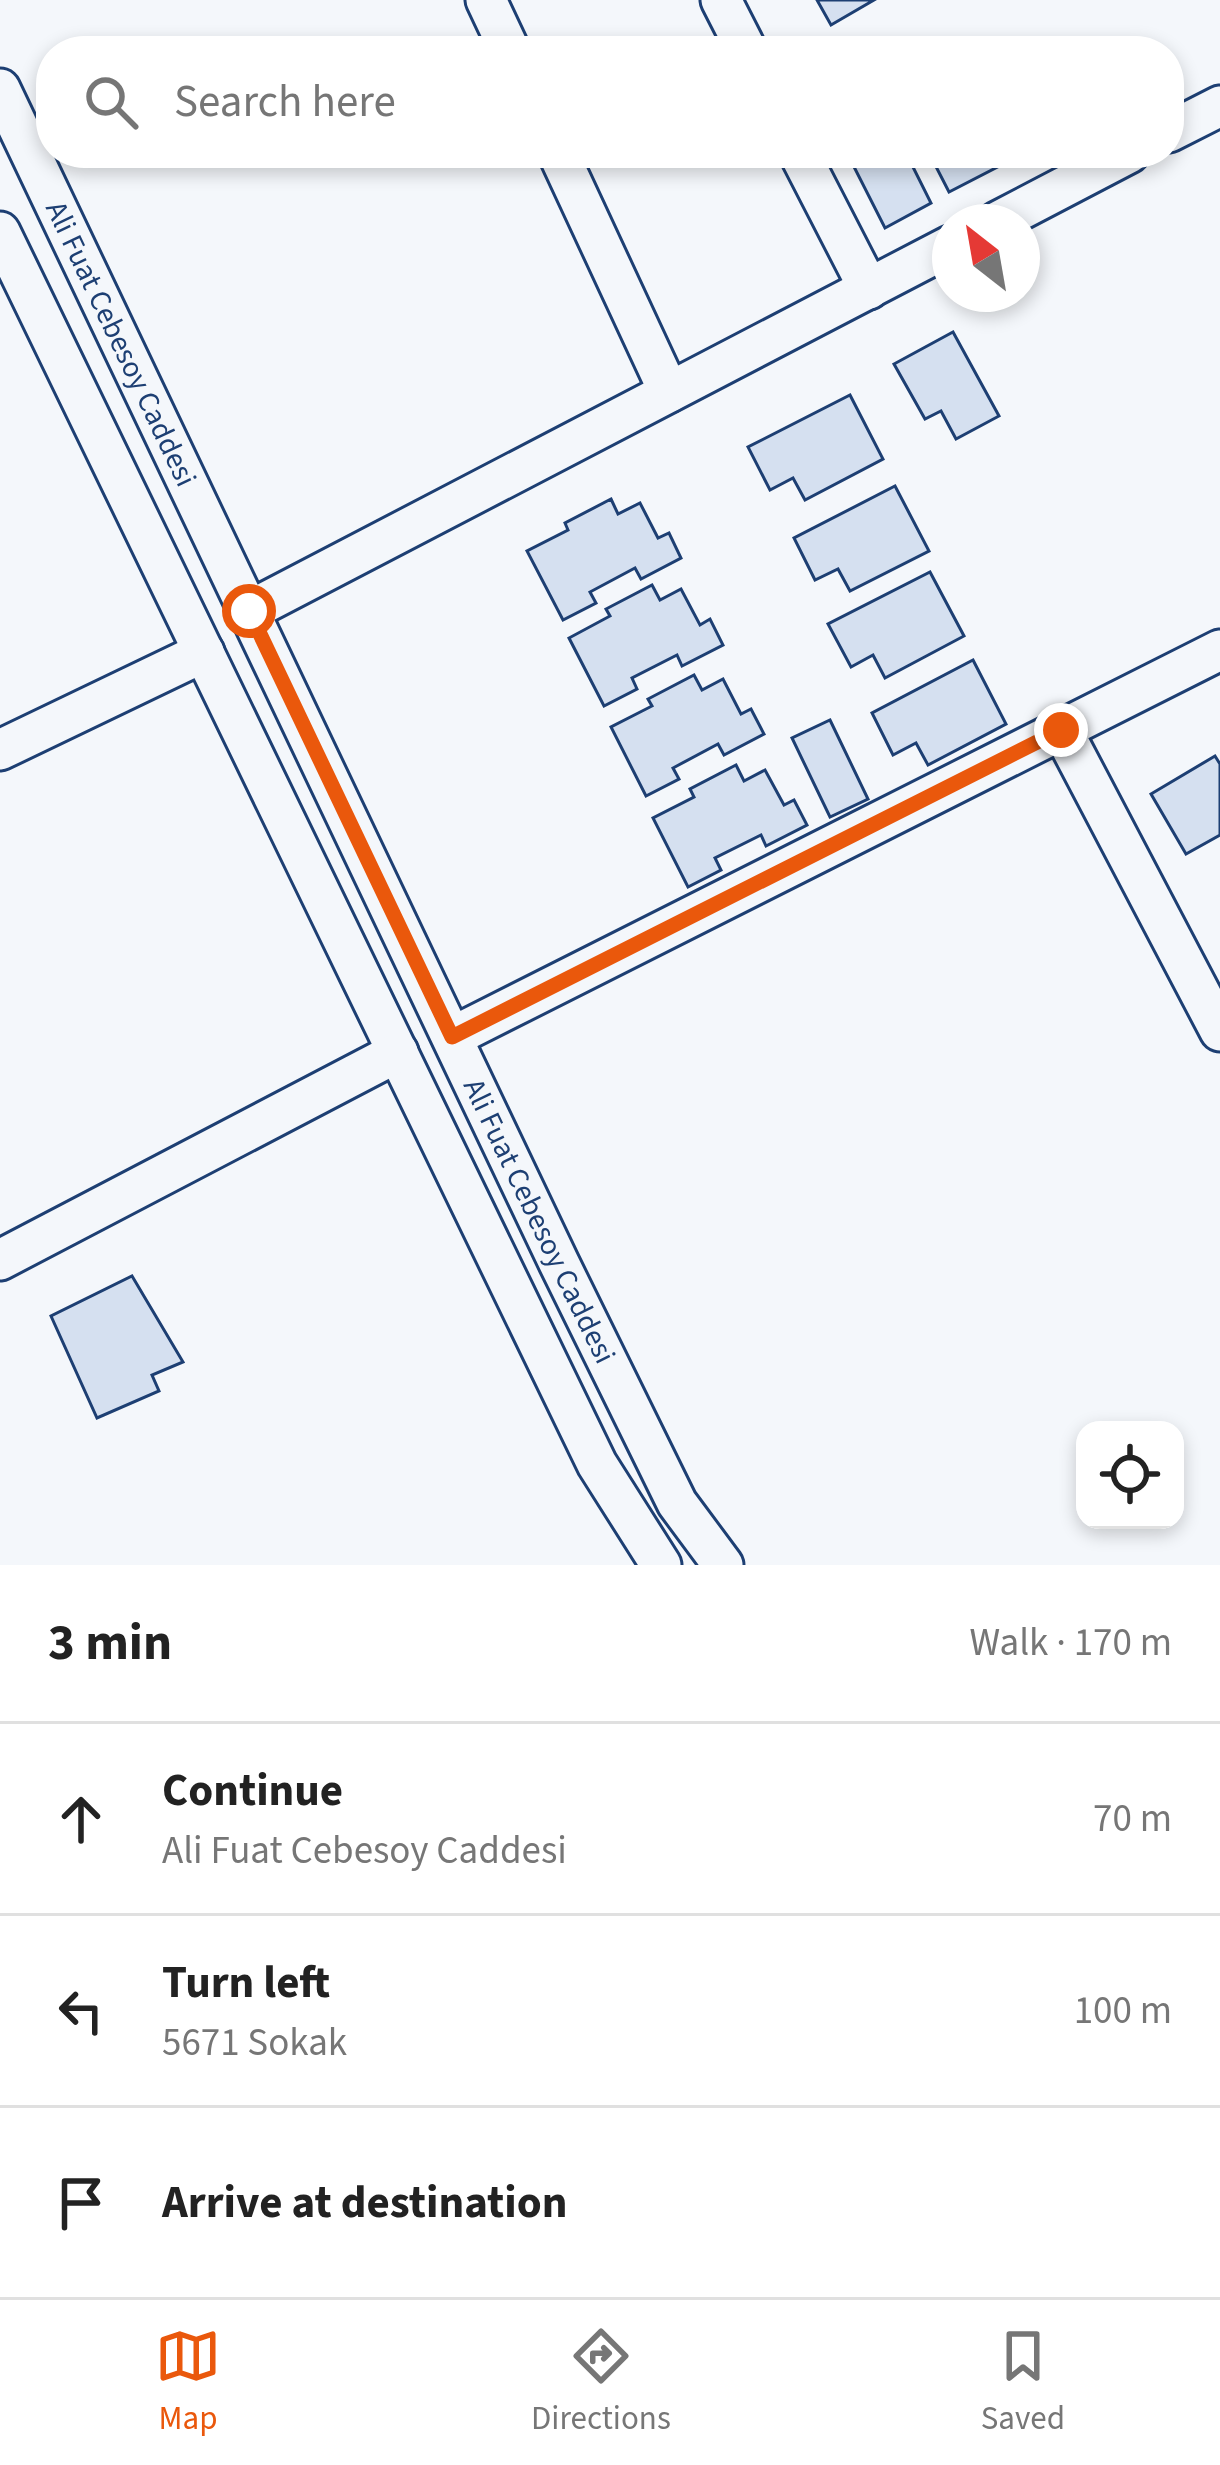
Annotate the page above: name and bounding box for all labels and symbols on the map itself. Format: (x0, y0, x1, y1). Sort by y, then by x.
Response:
street label: Ali Fuat Cebesoy Caddesi (35, 194, 208, 494)
north arrow (932, 204, 1040, 312)
route start (222, 584, 276, 638)
route end (1034, 703, 1088, 757)
street label: Ali Fuat Cebesoy Caddesi (453, 1071, 627, 1371)

